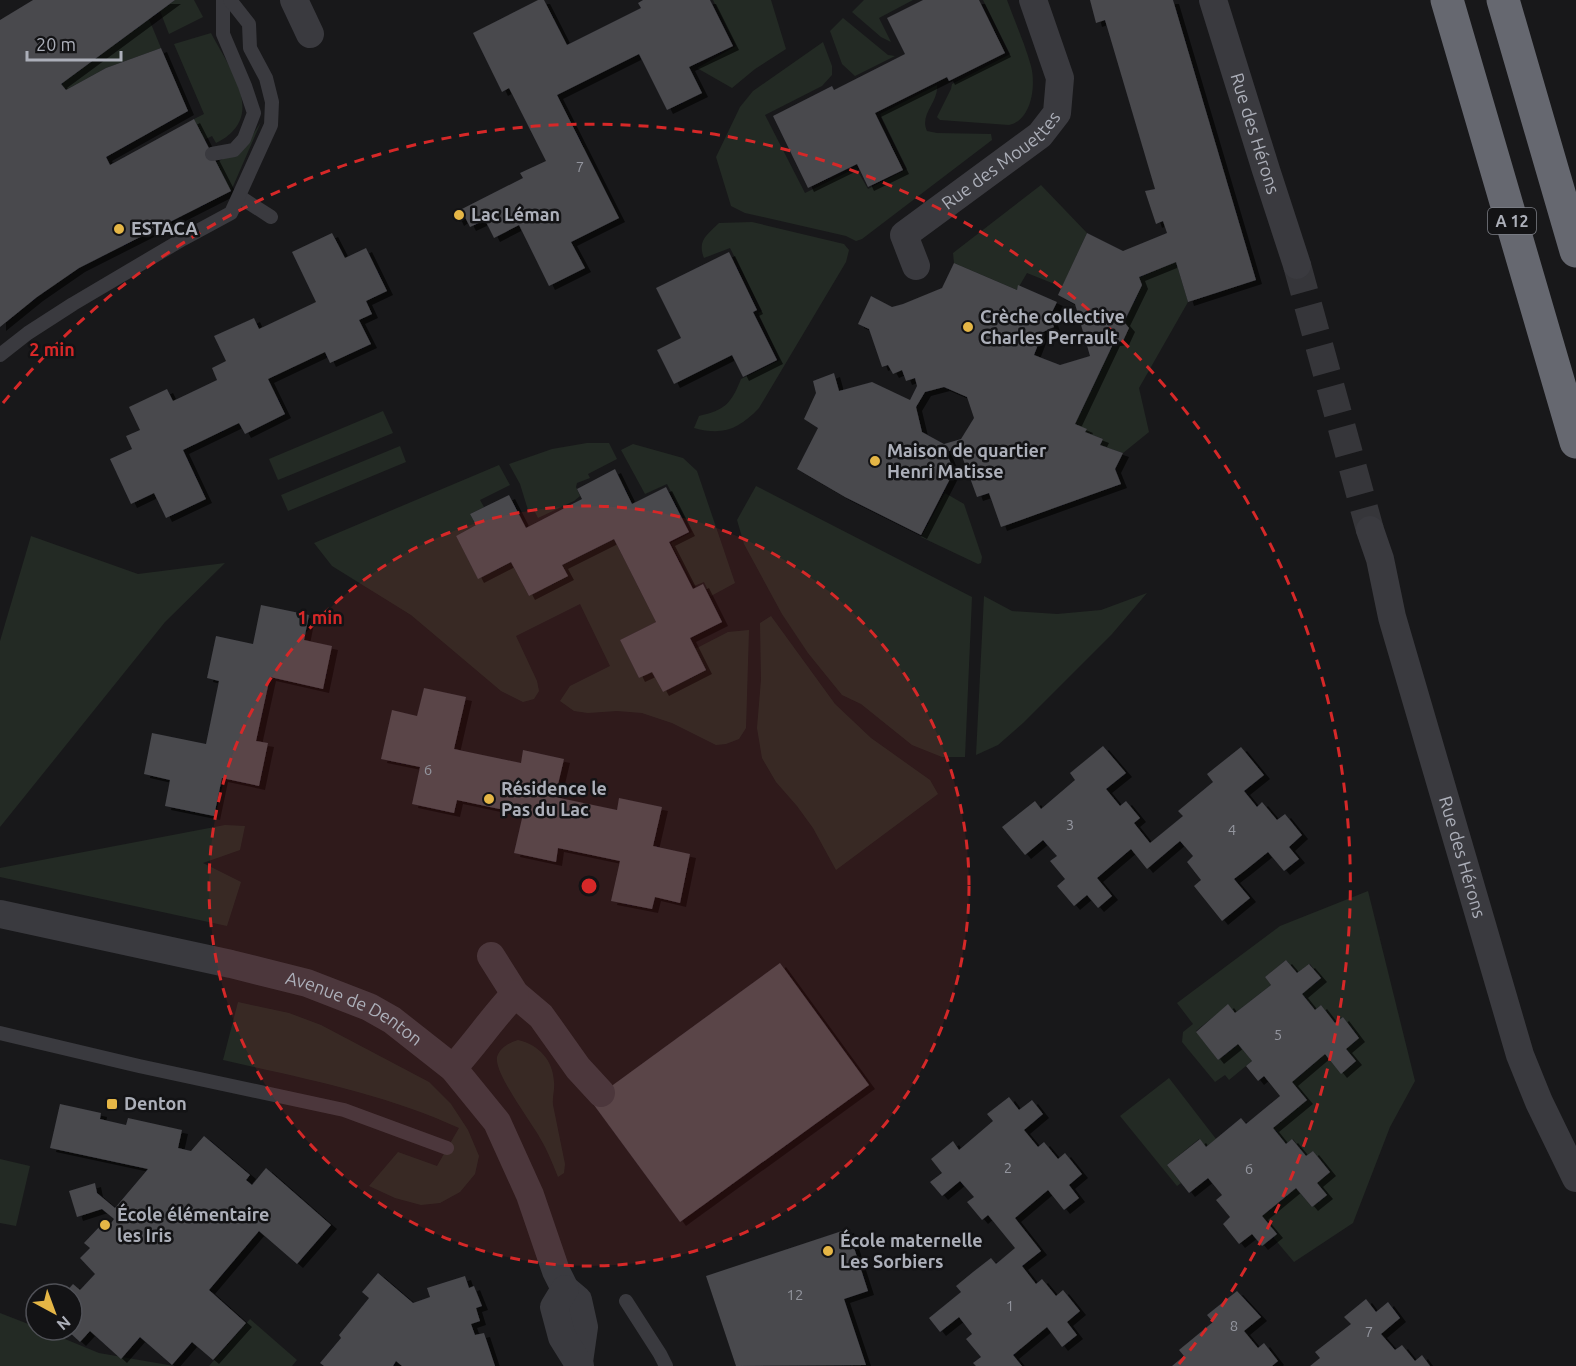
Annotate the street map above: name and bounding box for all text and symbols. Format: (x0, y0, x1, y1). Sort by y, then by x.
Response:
scale bar (27, 24, 122, 62)
text: 20 m (36, 34, 76, 54)
street label: Rue des Hérons (1227, 70, 1284, 197)
street label: Rue des Mouettes (937, 107, 1064, 213)
house number: 7 (576, 158, 584, 175)
place label: Lac Léman (471, 204, 560, 224)
marker: Lac Léman (452, 208, 466, 222)
road number: A 12 (1488, 208, 1536, 234)
place label: ESTACA (131, 218, 198, 238)
marker: ESTACA (112, 222, 126, 236)
place label: Crèche collective Charles Perrault (980, 306, 1125, 347)
marker: Crèche collective Charles Perrault (961, 320, 975, 334)
text: 2 min (29, 339, 75, 359)
place label: Maison de quartier Henri Matisse (887, 440, 1047, 481)
marker: Maison de quartier Henri Matisse (868, 454, 882, 468)
text: 1 min (297, 607, 343, 627)
house number: 6 (424, 761, 432, 778)
place label: Résidence le Pas du Lac (501, 778, 607, 819)
marker: Résidence le Pas du Lac (482, 792, 496, 806)
street label: Rue des Hérons (1436, 794, 1490, 920)
house number: 3 (1066, 816, 1074, 833)
house number: 4 (1228, 821, 1236, 838)
centre of rings (579, 876, 599, 896)
street label: Avenue de Denton (284, 967, 427, 1049)
house number: 5 (1274, 1026, 1282, 1043)
place label: Denton (124, 1093, 187, 1113)
marker: Denton (105, 1097, 119, 1111)
house number: 2 (1004, 1159, 1012, 1176)
house number: 6 (1245, 1160, 1253, 1177)
place label: École élémentaire les Iris (117, 1203, 269, 1245)
marker: École élémentaire les Iris (98, 1218, 112, 1232)
place label: École maternelle Les Sorbiers (840, 1229, 983, 1271)
marker: École maternelle Les Sorbiers (821, 1244, 835, 1258)
north arrow (24, 1282, 84, 1342)
house number: 12 (787, 1286, 803, 1303)
house number: 1 (1006, 1297, 1014, 1314)
text: N (53, 1313, 74, 1334)
house number: 8 (1230, 1317, 1238, 1334)
house number: 7 (1365, 1323, 1373, 1340)

